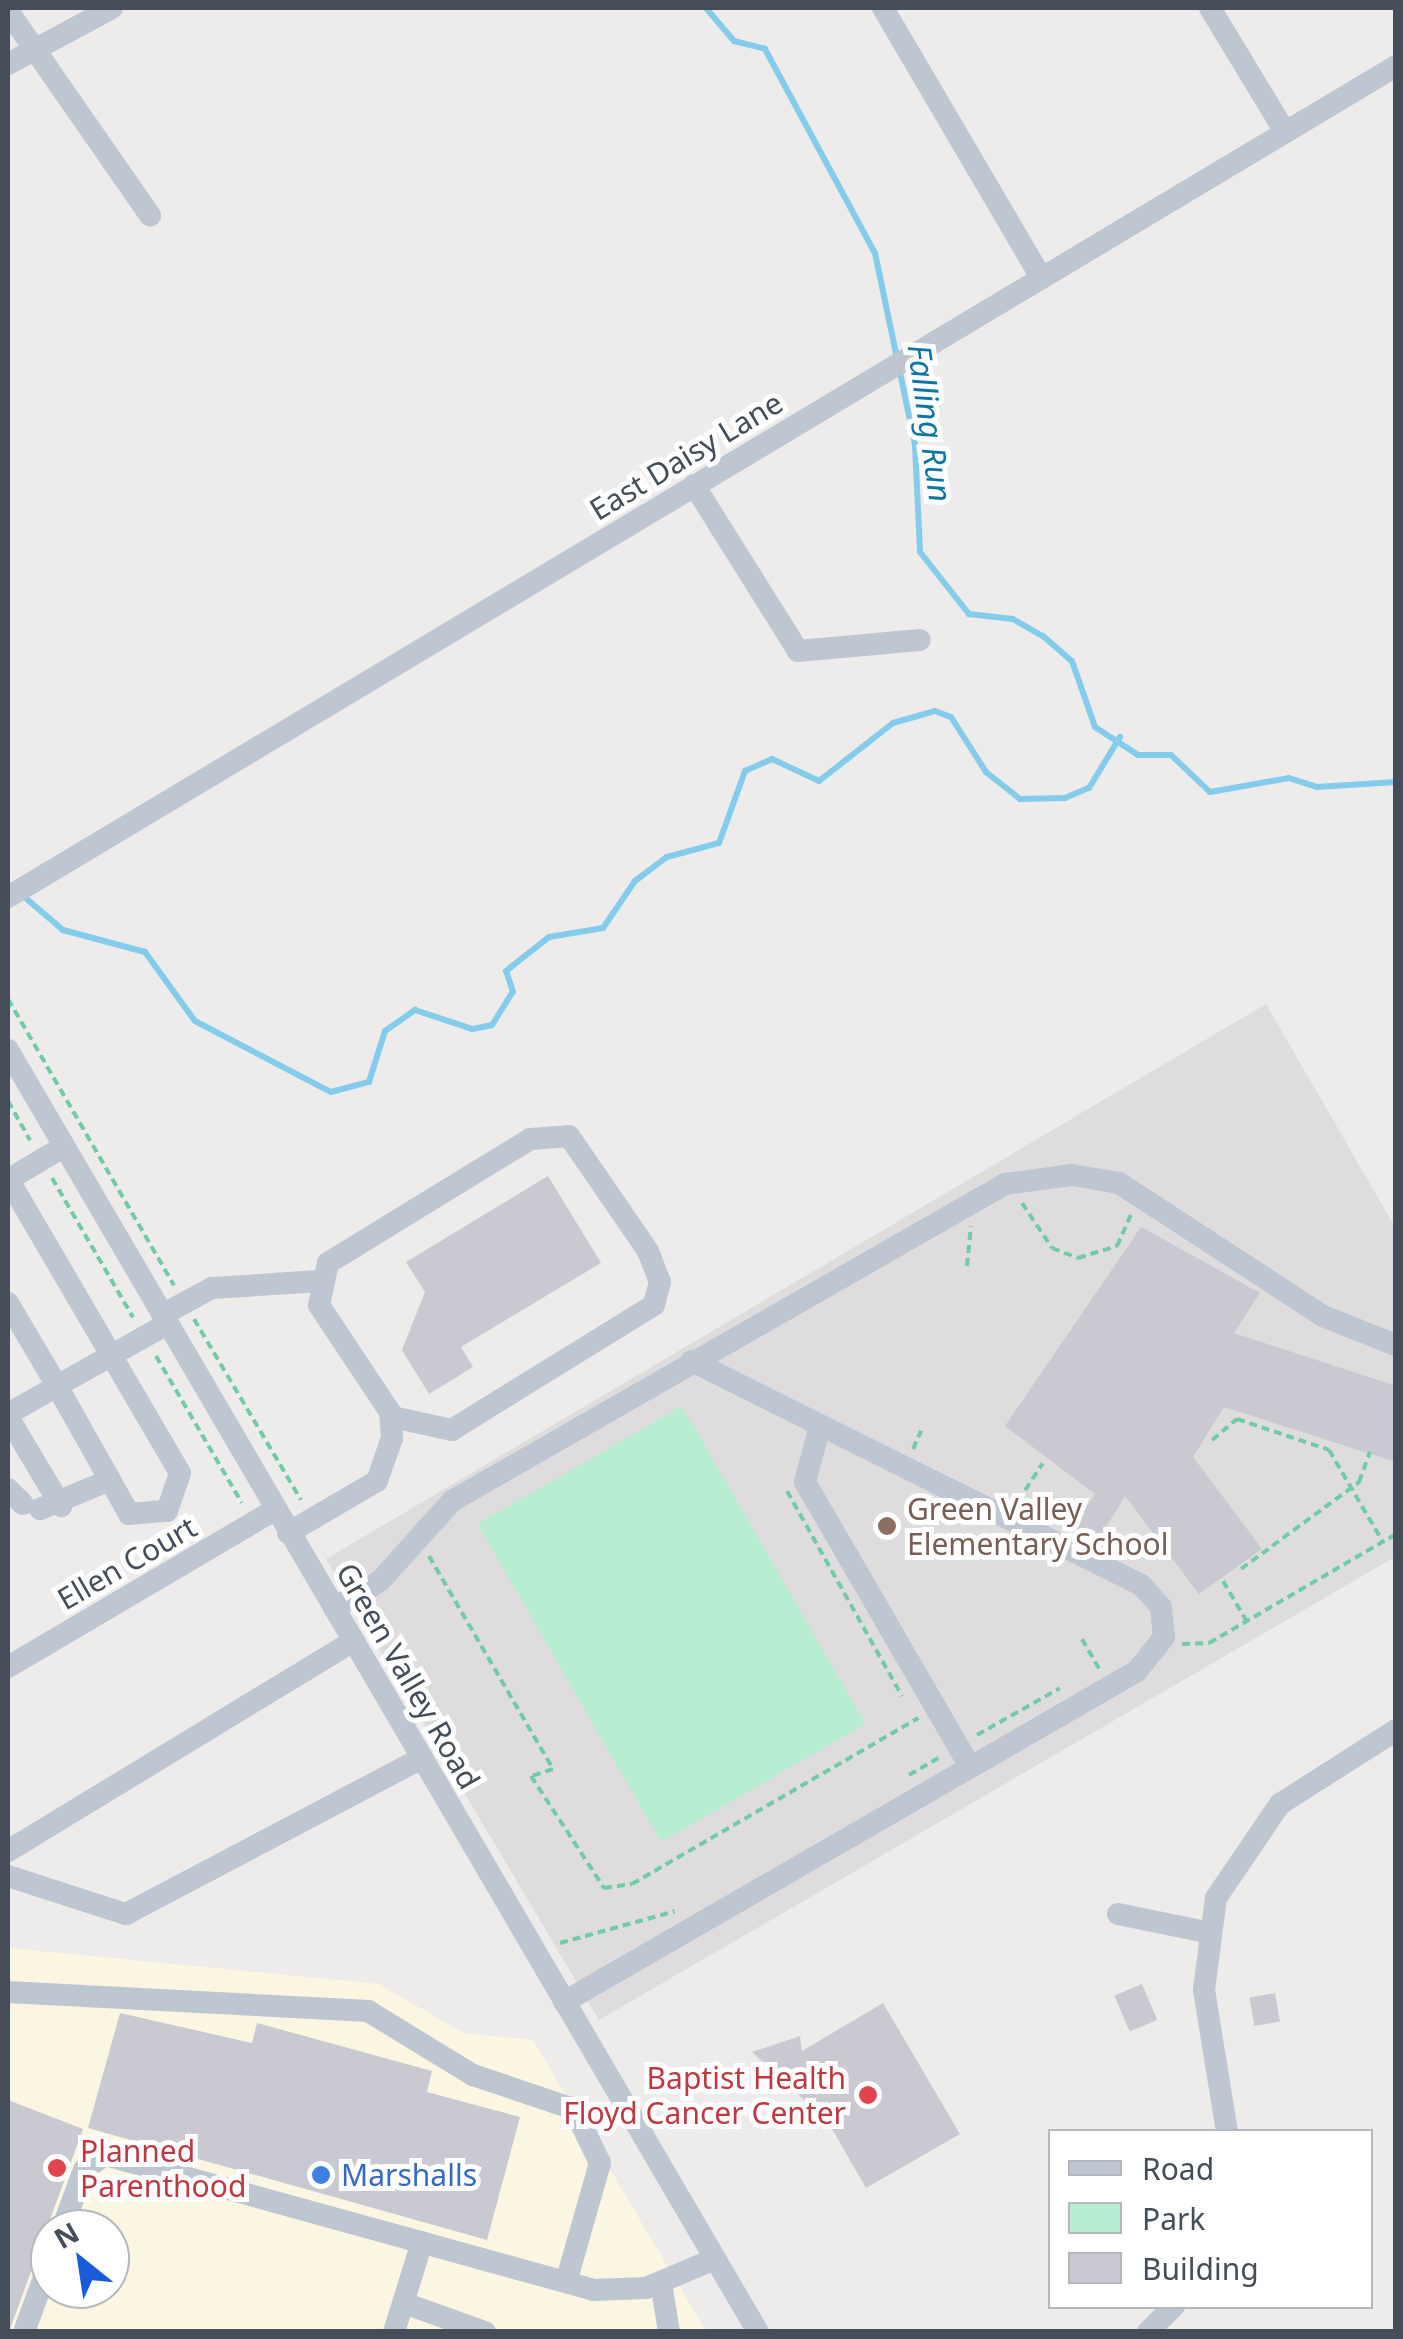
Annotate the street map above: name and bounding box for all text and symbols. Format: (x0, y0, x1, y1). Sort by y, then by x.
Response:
water label: Falling Run (900, 342, 960, 504)
street label: East Daisy Lane (583, 384, 789, 528)
place label: Green Valley Elementary School (907, 1491, 1168, 1562)
street label: Ellen Court (51, 1509, 203, 1617)
marker: Green Valley Elementary School (876, 1515, 898, 1537)
street label: Green Valley Road (329, 1557, 487, 1795)
place label: Baptist Health Floyd Cancer Center (563, 2060, 846, 2130)
marker: Baptist Health Floyd Cancer Center (855, 2082, 881, 2108)
legend (1048, 2129, 1373, 2309)
place label: Planned Parenthood (80, 2133, 246, 2204)
text: Road (1142, 2148, 1214, 2189)
marker: Planned Parenthood (44, 2155, 70, 2181)
place label: Marshalls (341, 2157, 477, 2193)
marker: Marshalls (310, 2164, 332, 2186)
text: Park (1142, 2198, 1205, 2239)
north arrow (30, 2209, 130, 2309)
text: N (47, 2213, 85, 2257)
text: Building (1142, 2248, 1259, 2289)

